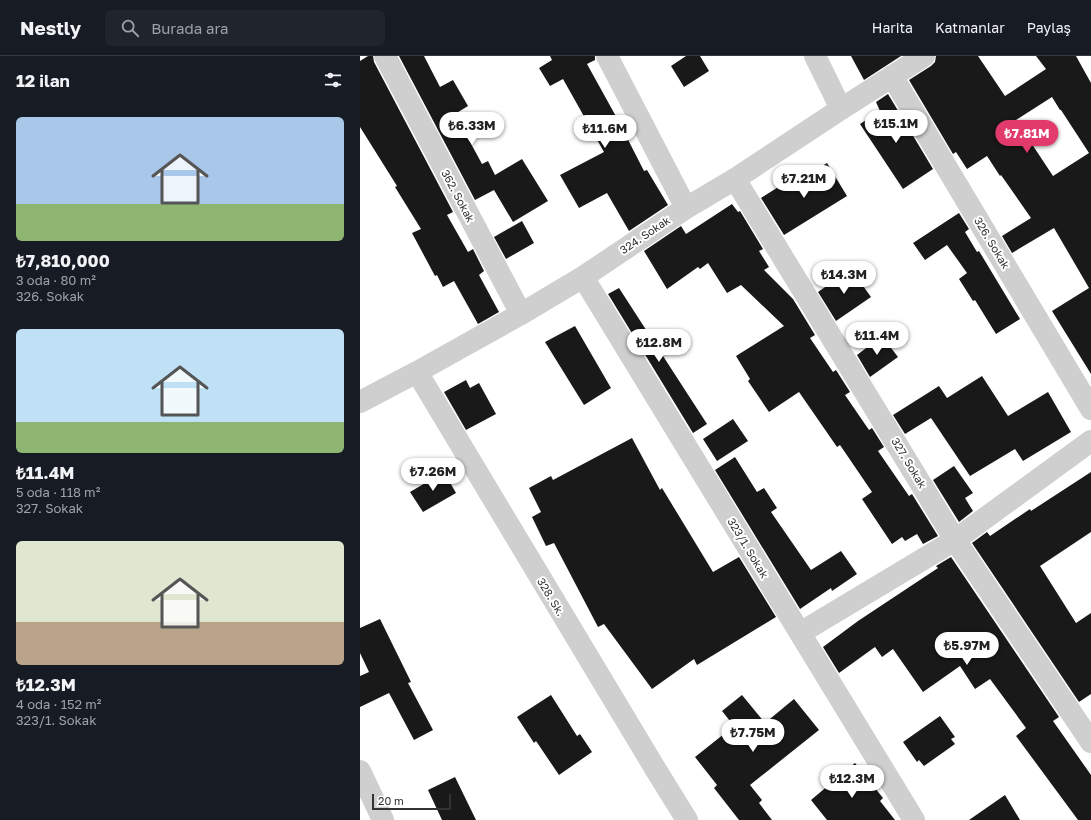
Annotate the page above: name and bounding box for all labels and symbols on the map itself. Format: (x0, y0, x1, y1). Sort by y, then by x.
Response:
pin: ₺15.1M (863, 110, 929, 144)
pin: ₺6.33M (439, 112, 505, 146)
pin: ₺11.6M (572, 115, 638, 149)
pin: ₺7.81M (994, 120, 1060, 154)
pin: ₺7.21M (771, 165, 837, 199)
street label: 362. Sokak (439, 167, 478, 224)
street label: 324. Sokak (617, 213, 672, 256)
street label: 326. Sokak (972, 215, 1013, 271)
pin: ₺14.3M (811, 261, 877, 295)
pin: ₺11.4M (844, 322, 910, 356)
pin: ₺12.8M (626, 329, 692, 363)
street label: 327. Sokak (889, 435, 930, 490)
pin: ₺7.26M (400, 458, 466, 492)
street label: 323/1. Sokak (725, 515, 772, 580)
street label: 328. Sk. (535, 575, 568, 618)
pin: ₺5.97M (934, 632, 1000, 666)
pin: ₺7.75M (720, 719, 786, 753)
pin: ₺12.3M (819, 765, 885, 799)
scale bar (372, 792, 451, 811)

